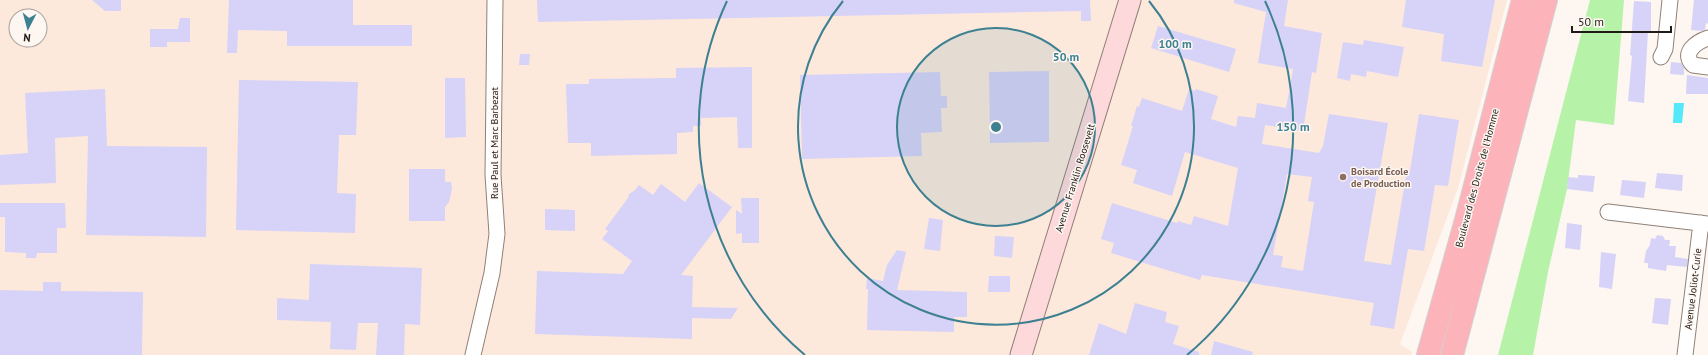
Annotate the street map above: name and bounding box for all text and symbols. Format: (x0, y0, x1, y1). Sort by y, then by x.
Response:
north arrow (8, 8, 48, 48)
scale bar (1572, 8, 1671, 34)
text: 50 m (1578, 14, 1604, 29)
text: N (23, 31, 31, 45)
text: 100 m (1158, 36, 1192, 51)
text: 50 m (1053, 49, 1079, 64)
street label: Rue Paul et Marc Barbezat (488, 86, 501, 199)
street label: Boulevard des Droits de l'Homme (1452, 107, 1502, 249)
text: 150 m (1276, 119, 1310, 134)
centre of rings (989, 120, 1003, 134)
street label: Avenue Franklin Roosevelt (1052, 122, 1098, 234)
place label: Boisard École de Production (1351, 165, 1410, 190)
marker: Boisard École de Production (1338, 172, 1348, 182)
street label: Avenue Joliot-Curie (1682, 248, 1704, 330)

